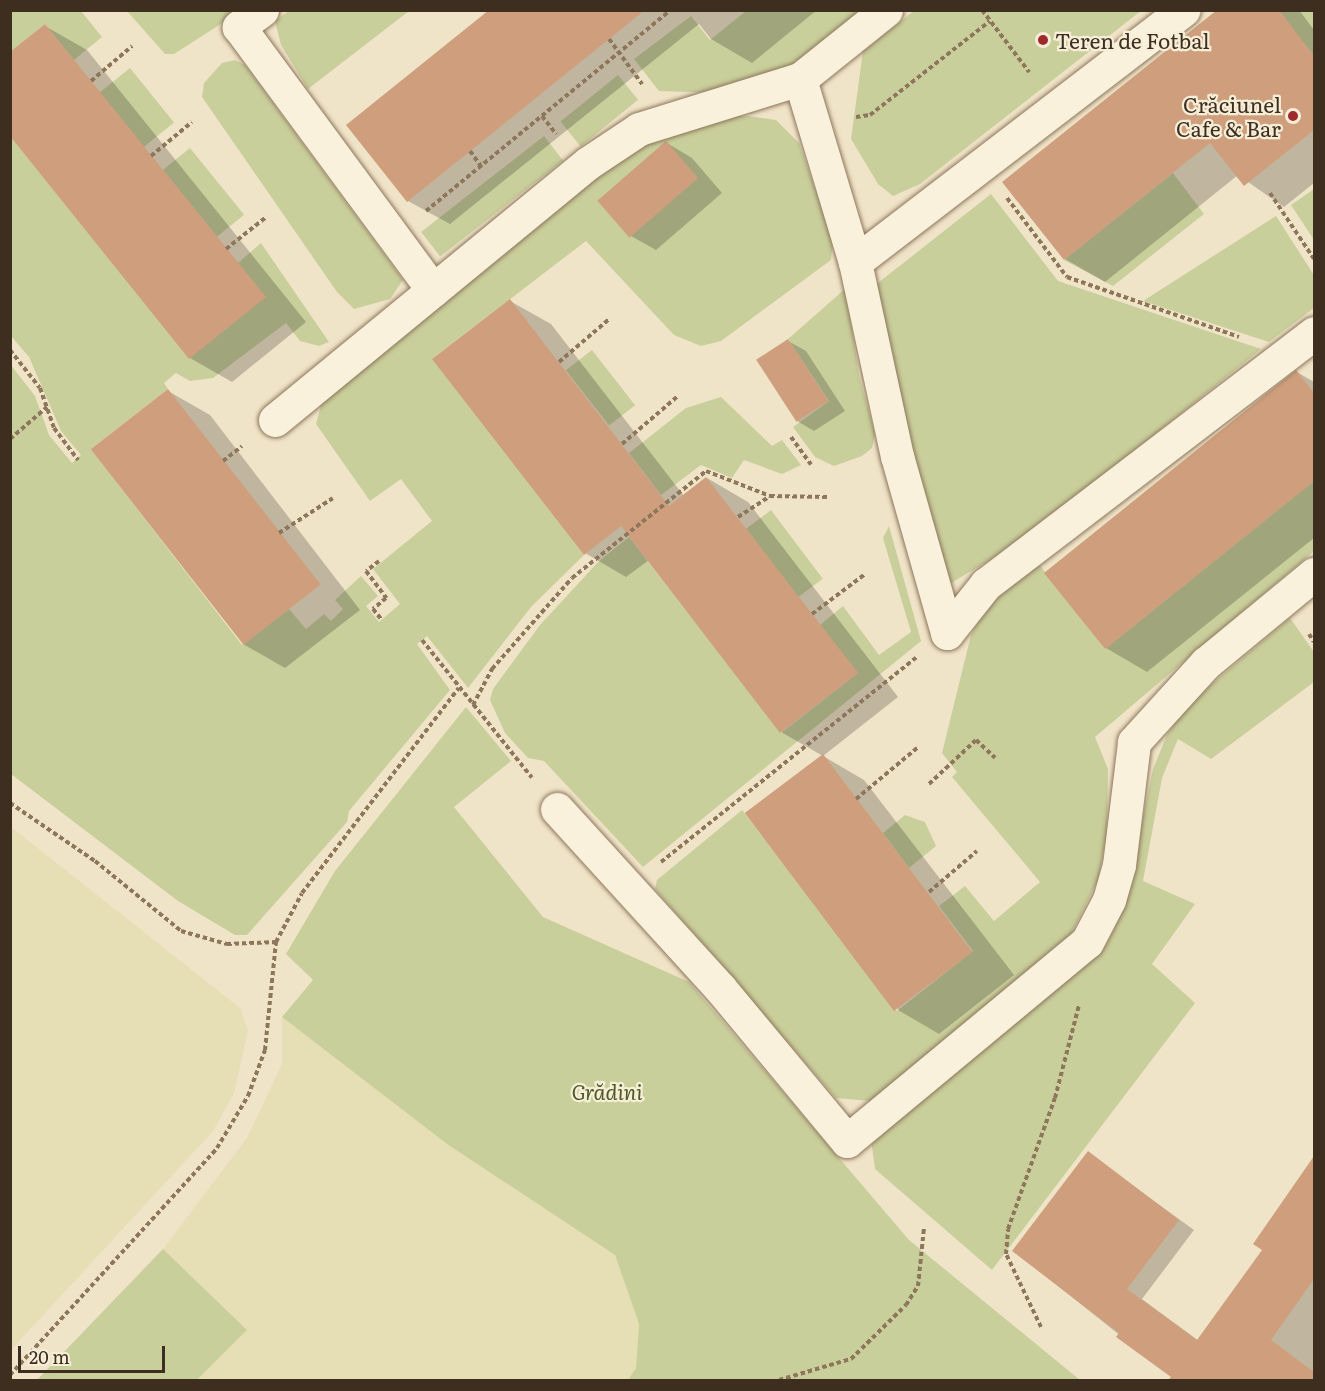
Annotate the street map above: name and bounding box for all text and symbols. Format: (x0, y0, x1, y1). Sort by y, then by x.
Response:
place label: Teren de Fotbal (1055, 27, 1210, 53)
marker: Teren de Fotbal (1036, 33, 1050, 47)
place label: Crăciunel Cafe & Bar (1176, 91, 1281, 141)
marker: Crăciunel Cafe & Bar (1286, 109, 1300, 123)
park label: Grădini (571, 1078, 643, 1104)
scale bar (21, 1334, 168, 1372)
text: 20 m (29, 1343, 70, 1370)

